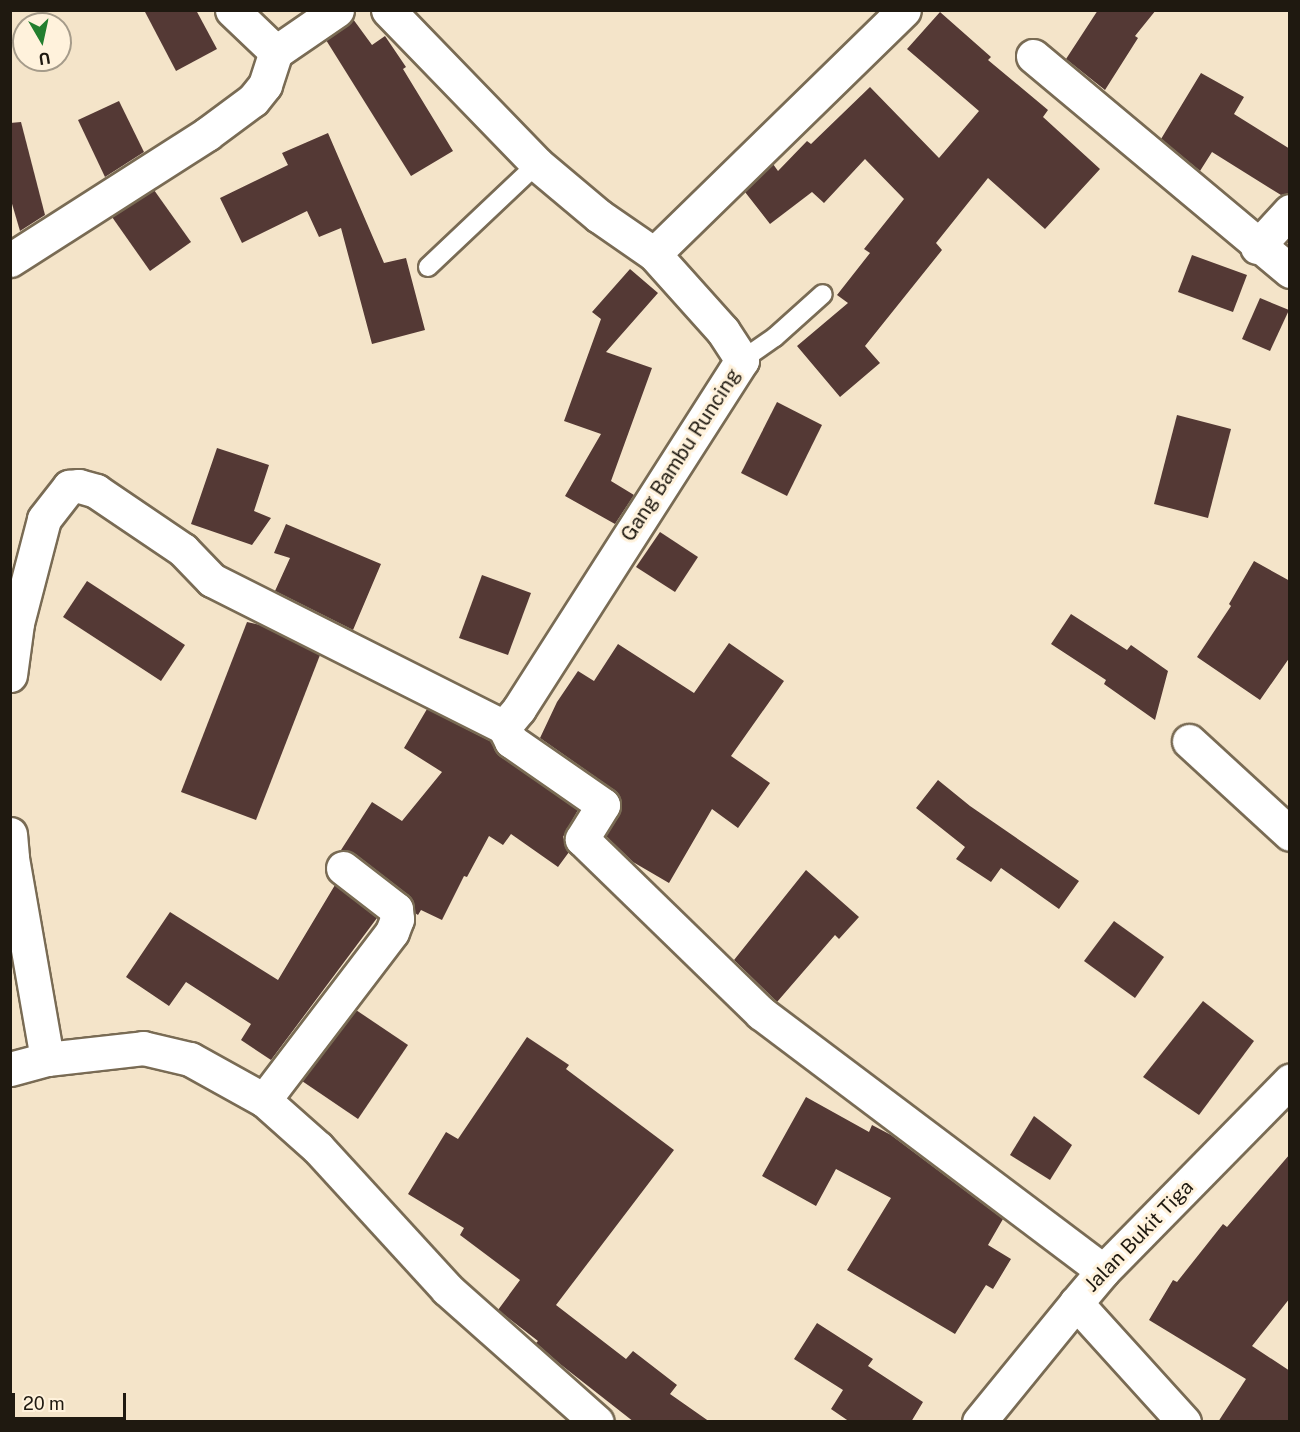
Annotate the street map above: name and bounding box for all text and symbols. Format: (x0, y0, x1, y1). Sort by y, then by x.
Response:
north arrow (12, 12, 72, 72)
text: U (37, 48, 52, 69)
street label: Gang Bambu Runcing (616, 364, 746, 546)
street label: Jalan Bukit Tiga (1080, 1175, 1198, 1297)
scale bar (15, 1381, 129, 1419)
text: 20 m (23, 1393, 65, 1414)

